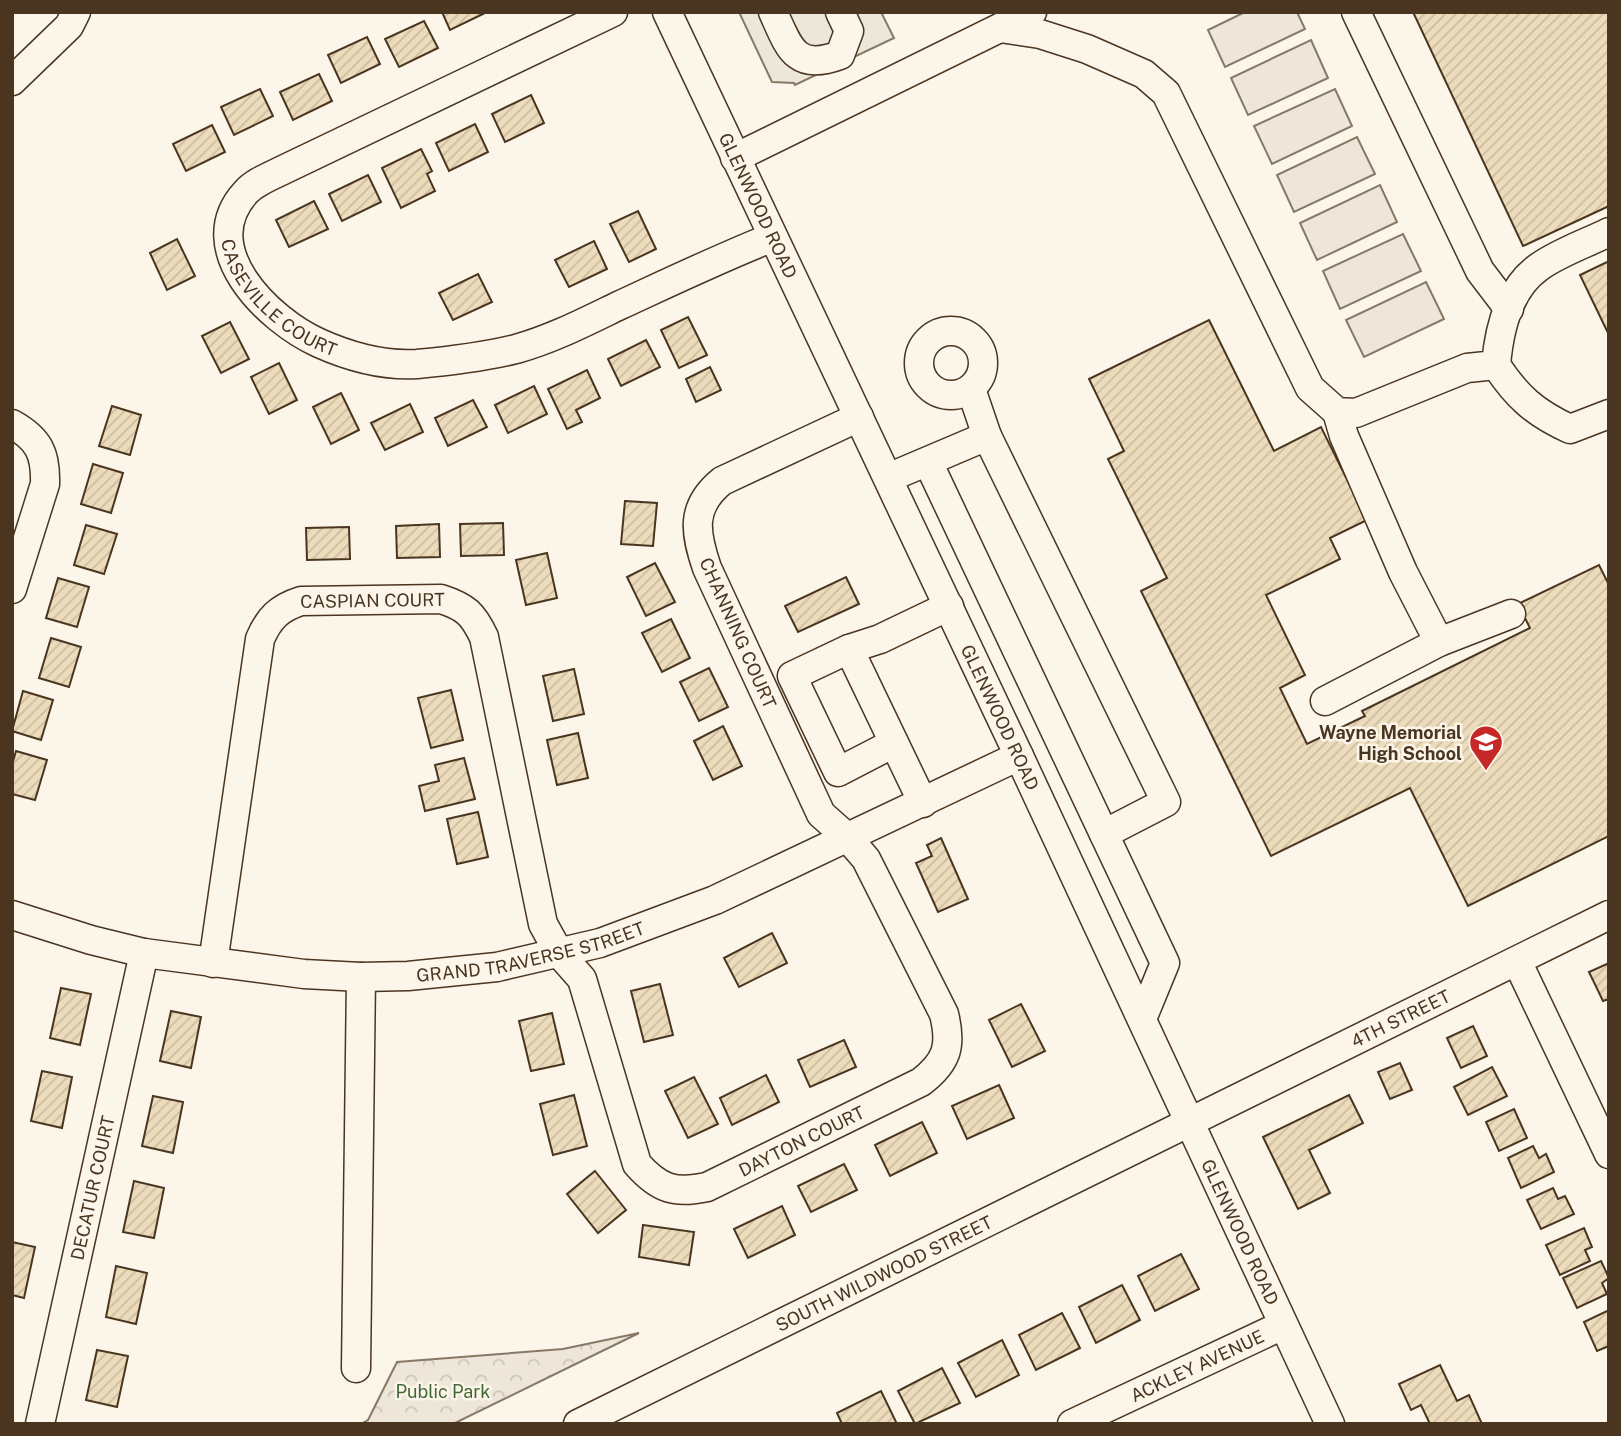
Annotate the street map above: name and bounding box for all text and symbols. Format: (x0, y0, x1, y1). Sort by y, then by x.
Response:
street label: GLENWOOD ROAD (715, 129, 802, 282)
street label: CASEVILLE COURT (218, 237, 340, 360)
street label: CHANNING COURT (695, 554, 781, 712)
street label: CASPIAN COURT (300, 588, 445, 612)
street label: GLENWOOD ROAD (957, 641, 1044, 793)
place label: Wayne Memorial High School (1319, 722, 1462, 764)
school or university icon: Wayne Memorial High School (1467, 723, 1505, 772)
street label: GRAND TRAVERSE STREET (415, 917, 648, 986)
street label: 4TH STREET (1347, 985, 1454, 1051)
street label: DAYTON COURT (735, 1101, 868, 1180)
street label: DECATUR COURT (66, 1113, 118, 1262)
street label: GLENWOOD ROAD (1198, 1156, 1284, 1308)
street label: SOUTH WILDWOOD STREET (772, 1211, 996, 1335)
street label: ACKLEY AVENUE (1127, 1325, 1267, 1406)
park label: Public Park (396, 1381, 490, 1402)

